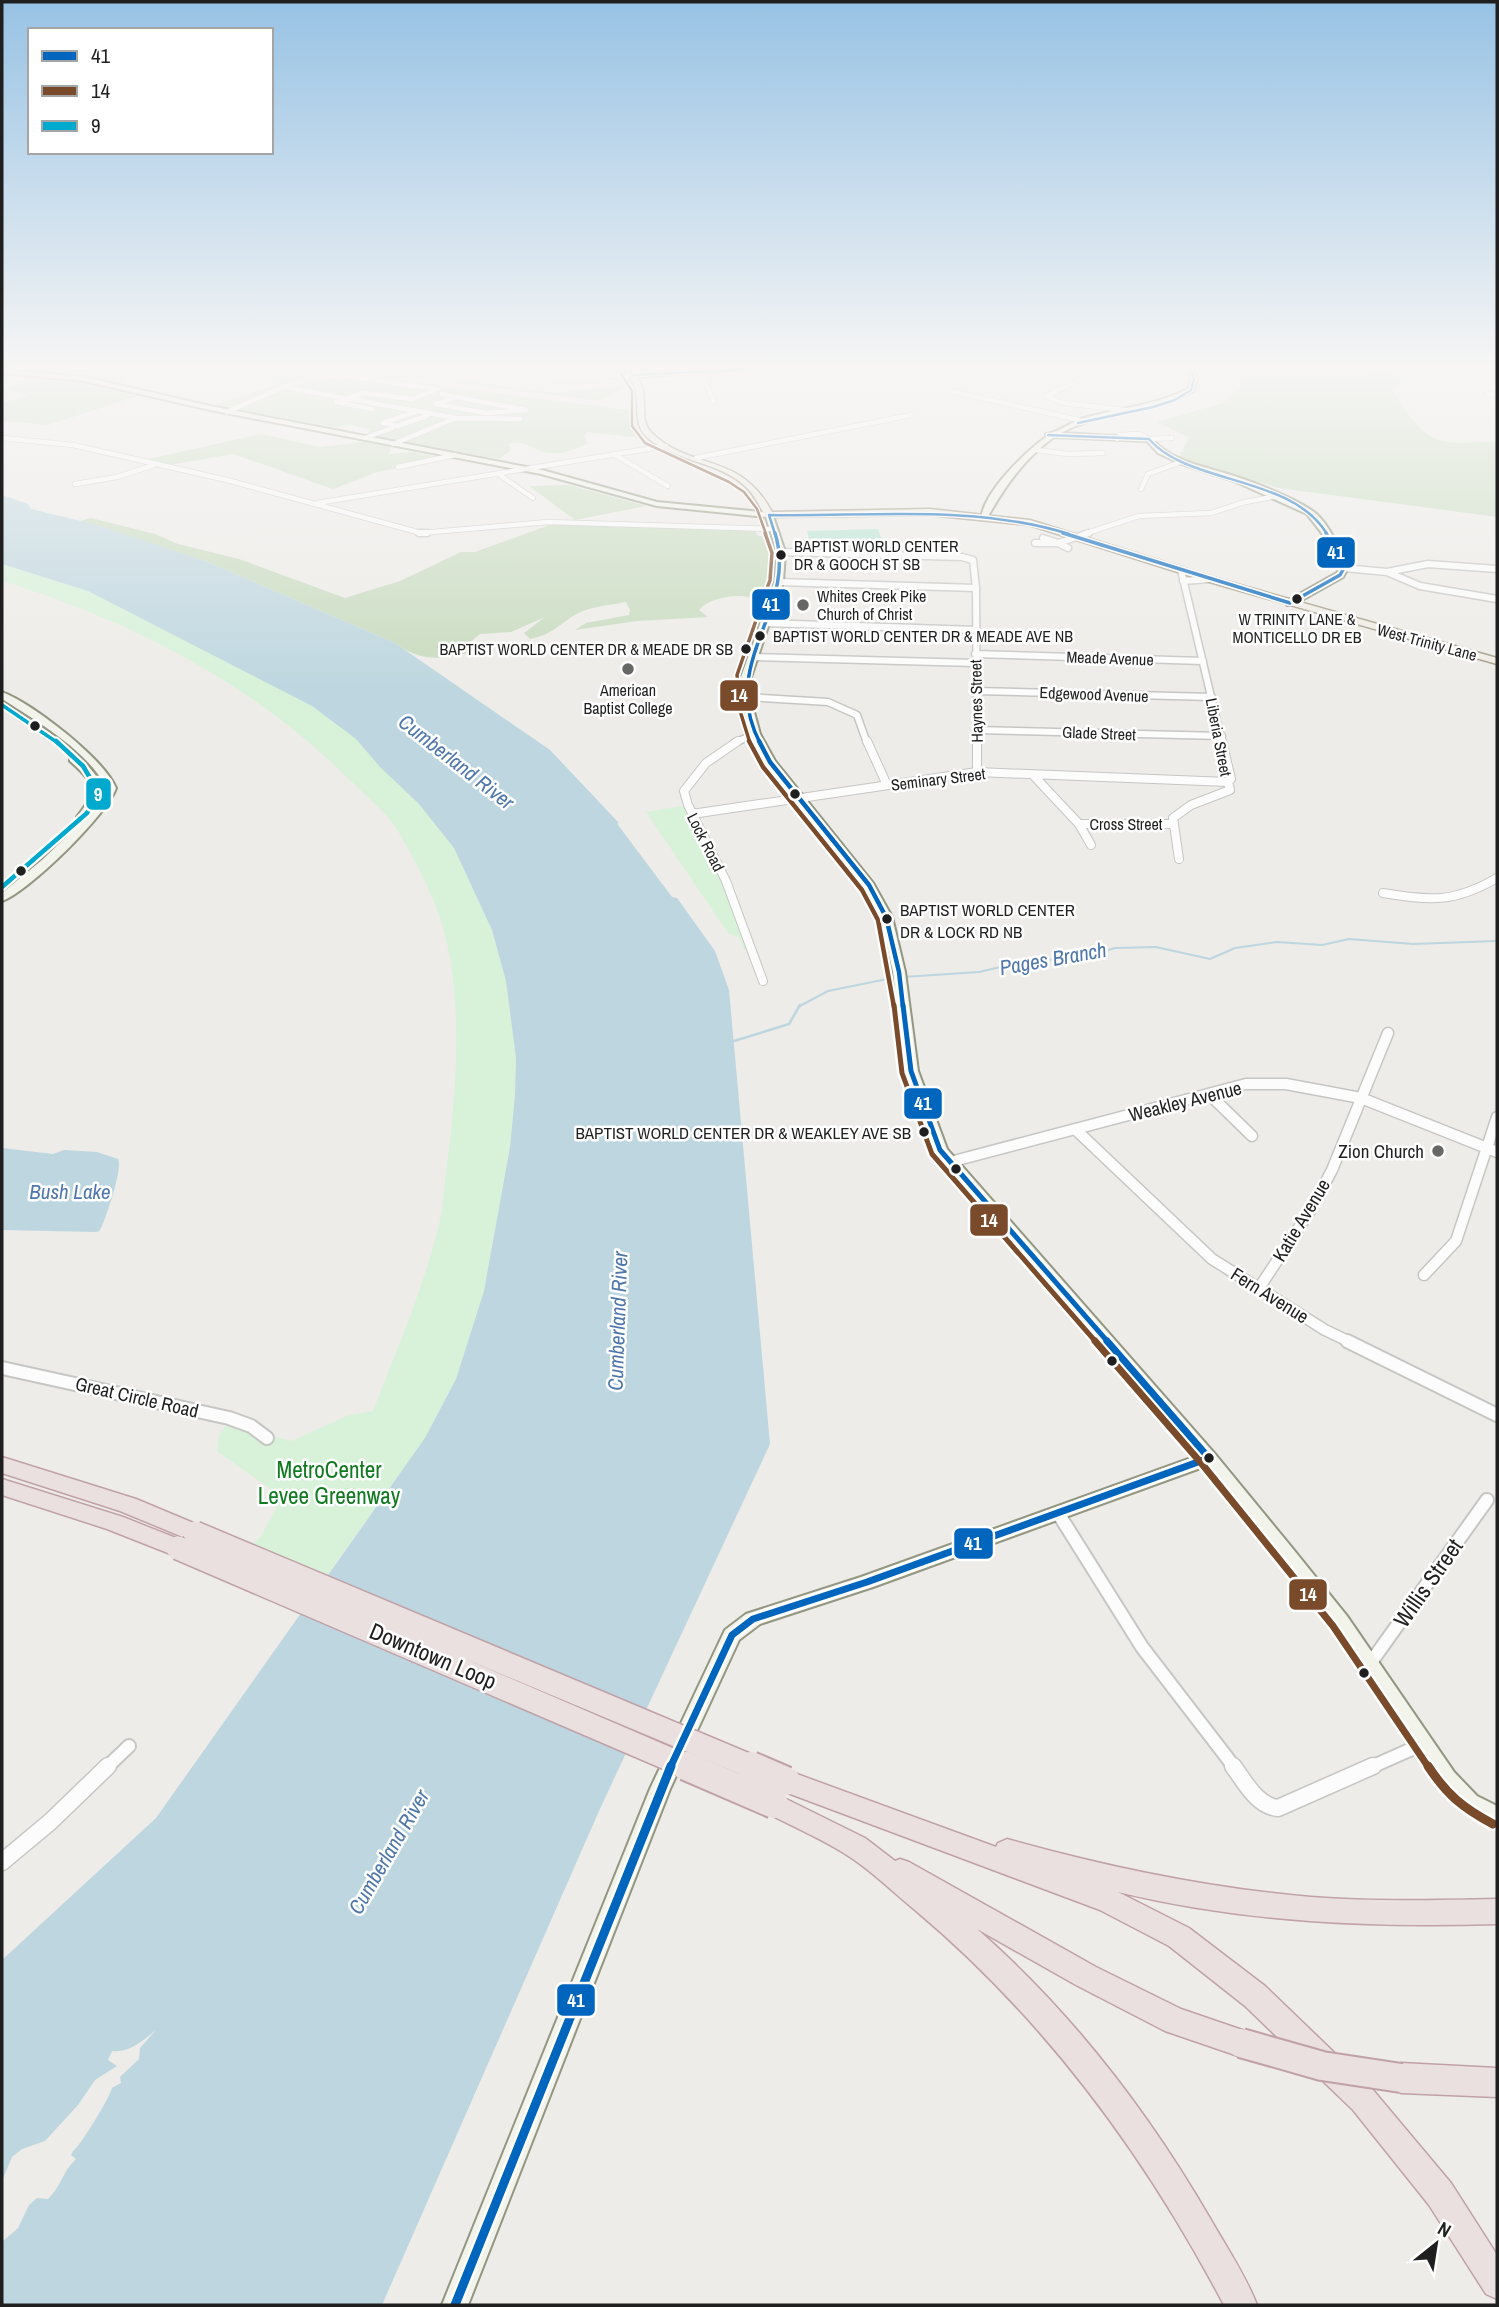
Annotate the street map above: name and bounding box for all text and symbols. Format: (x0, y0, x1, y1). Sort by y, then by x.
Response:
legend (28, 28, 273, 154)
text: 41 (91, 41, 111, 70)
text: 14 (91, 76, 111, 105)
text: 9 (91, 111, 101, 140)
place label: BAPTIST WORLD CENTER DR & GOOCH ST SB (794, 535, 959, 575)
line badge: 41 (1316, 536, 1356, 569)
text: 41 (1327, 539, 1345, 565)
marker: BAPTIST WORLD CENTER DR & GOOCH ST SB (774, 548, 788, 562)
place label: Whites Creek Pike Church of Christ (817, 585, 926, 625)
line badge: 41 (751, 588, 791, 621)
text: 41 (762, 591, 780, 617)
marker: W TRINITY LANE & MONTICELLO DR EB (1290, 592, 1304, 606)
marker: Whites Creek Pike Church of Christ (795, 597, 811, 613)
place label: W TRINITY LANE & MONTICELLO DR EB (1232, 608, 1362, 648)
street label: West Trinity Lane (1375, 618, 1479, 666)
place label: BAPTIST WORLD CENTER DR & MEADE AVE NB (773, 625, 1073, 647)
marker: BAPTIST WORLD CENTER DR & MEADE AVE NB (753, 629, 767, 643)
place label: BAPTIST WORLD CENTER DR & MEADE DR SB (439, 638, 733, 660)
marker: BAPTIST WORLD CENTER DR & MEADE DR SB (739, 642, 753, 656)
street label: Meade Avenue (1066, 645, 1154, 671)
street label: Haynes Street (964, 659, 988, 743)
marker: American Baptist College (620, 661, 636, 677)
place label: American Baptist College (584, 679, 672, 719)
line badge: 14 (719, 679, 759, 712)
street label: Edgewood Avenue (1039, 681, 1149, 707)
text: 14 (730, 682, 748, 708)
street label: Liberia Street (1201, 696, 1237, 778)
water label: Cumberland River (392, 707, 521, 817)
unlabelled marker (28, 719, 42, 733)
street label: Glade Street (1062, 721, 1137, 745)
street label: Seminary Street (890, 762, 987, 796)
line badge: 9 (85, 777, 112, 811)
text: 9 (94, 781, 103, 807)
unlabelled marker (788, 787, 802, 801)
street label: Lock Road (682, 809, 730, 875)
street label: Cross Street (1090, 813, 1163, 835)
unlabelled marker (14, 864, 28, 878)
place label: BAPTIST WORLD CENTER DR & LOCK RD NB (900, 898, 1075, 943)
marker: BAPTIST WORLD CENTER DR & LOCK RD NB (880, 912, 894, 926)
water label: Pages Branch (997, 935, 1109, 982)
street label: Weakley Avenue (1126, 1074, 1244, 1128)
line badge: 41 (903, 1087, 943, 1120)
text: 41 (914, 1090, 932, 1116)
place label: BAPTIST WORLD CENTER DR & WEAKLEY AVE SB (576, 1121, 911, 1144)
marker: BAPTIST WORLD CENTER DR & WEAKLEY AVE SB (917, 1125, 931, 1139)
place label: Zion Church (1338, 1138, 1424, 1164)
marker: Zion Church (1430, 1143, 1446, 1159)
unlabelled marker (949, 1162, 963, 1176)
street label: Katie Avenue (1266, 1174, 1336, 1266)
water label: Bush Lake (29, 1177, 111, 1206)
line badge: 14 (969, 1203, 1009, 1237)
text: 14 (980, 1207, 998, 1233)
water label: Cumberland River (601, 1249, 634, 1391)
street label: Fern Avenue (1226, 1261, 1314, 1329)
unlabelled marker (1105, 1354, 1119, 1368)
street label: Great Circle Road (73, 1370, 201, 1424)
unlabelled marker (1202, 1451, 1216, 1465)
park label: MetroCenter Levee Greenway (258, 1454, 401, 1511)
line badge: 41 (953, 1527, 994, 1560)
text: 41 (964, 1530, 982, 1556)
street label: Willis Street (1386, 1532, 1469, 1633)
line badge: 14 (1288, 1578, 1328, 1611)
text: 14 (1299, 1581, 1317, 1607)
street label: Downtown Loop (365, 1615, 502, 1696)
unlabelled marker (1357, 1666, 1371, 1680)
water label: Cumberland River (341, 1783, 437, 1919)
line badge: 41 (556, 1983, 596, 2017)
text: 41 (567, 1987, 585, 2013)
north arrow (1401, 2209, 1471, 2279)
text: N (1433, 2215, 1456, 2243)

